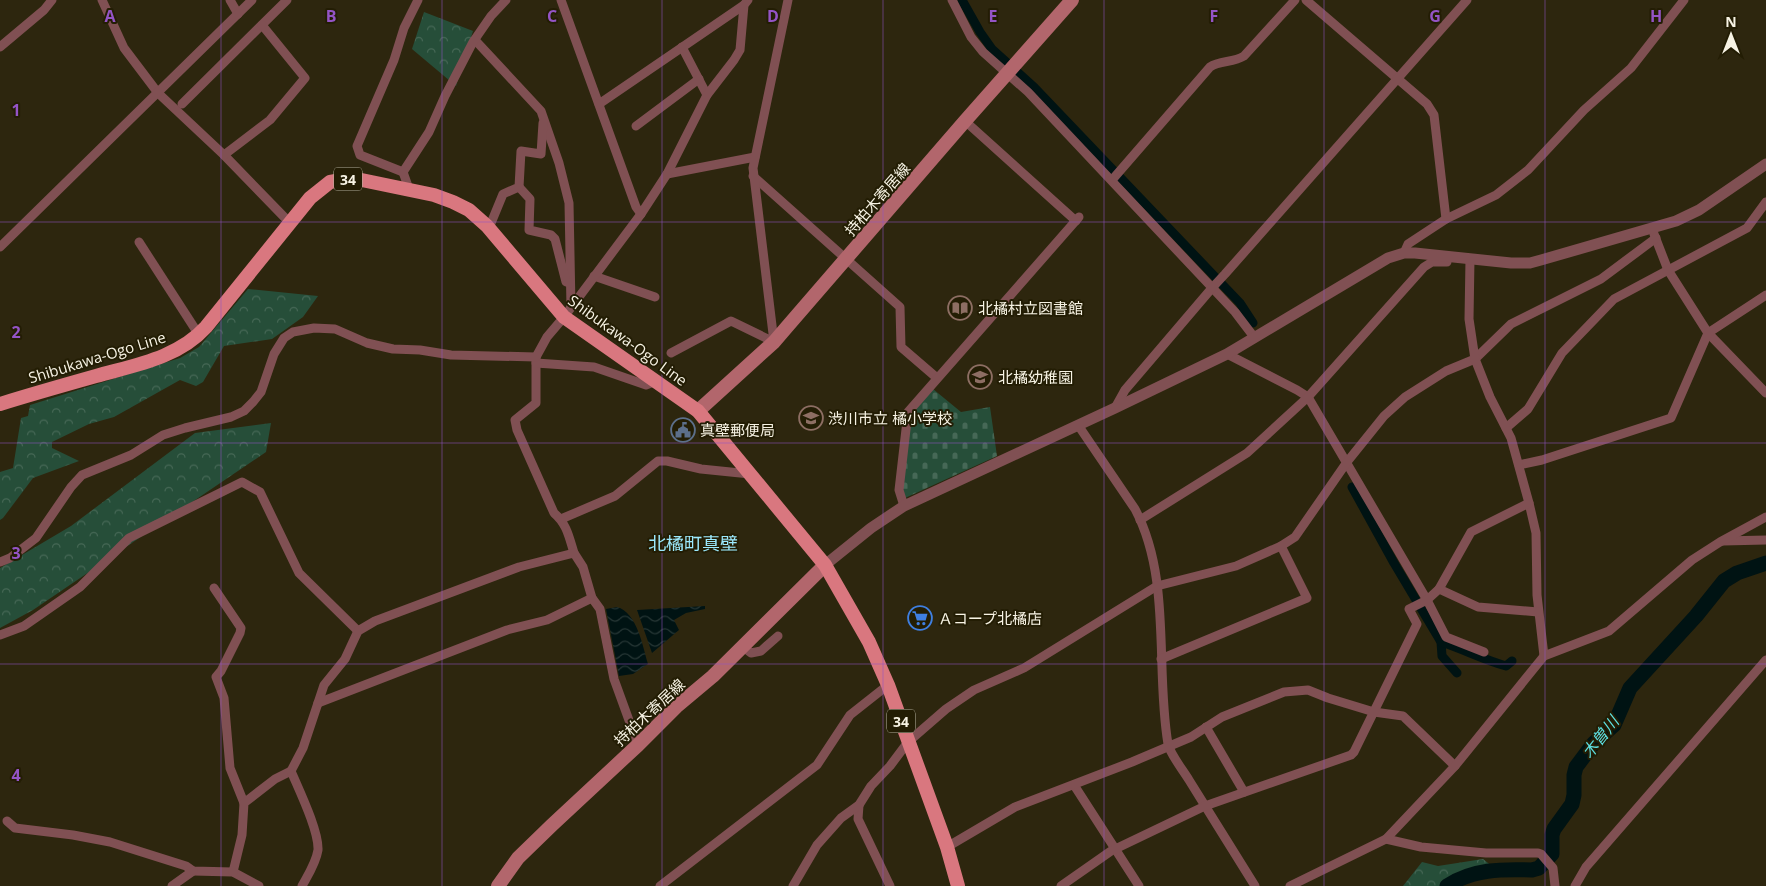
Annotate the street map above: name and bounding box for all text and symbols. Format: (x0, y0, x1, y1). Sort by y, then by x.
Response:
text: A (104, 5, 116, 27)
text: B (326, 5, 336, 27)
text: C (547, 5, 557, 27)
text: D (767, 5, 779, 27)
text: E (989, 5, 998, 27)
text: F (1210, 5, 1218, 27)
text: G (1429, 5, 1441, 27)
text: H (1650, 5, 1662, 27)
north arrow (1706, 10, 1756, 60)
text: N (1725, 12, 1737, 31)
text: 1 (11, 99, 21, 121)
street label: 持柏木寄居線 (840, 158, 914, 240)
road number: 34 (334, 168, 362, 190)
street label: Shibukawa-Ogo Line (564, 290, 692, 390)
library icon: 北橘村立図書館 (947, 295, 973, 321)
place label: 北橘村立図書館 (978, 298, 1083, 318)
text: 2 (11, 321, 21, 343)
street label: Shibukawa-Ogo Line (26, 327, 168, 387)
school or university icon: 北橘幼稚園 (967, 364, 993, 390)
place label: 北橘幼稚園 (998, 367, 1073, 387)
school or university icon: 渋川市立 橘小学校 (798, 405, 824, 431)
place label: 渋川市立 橘小学校 (828, 408, 952, 428)
public building icon: 真壁郵便局 (670, 417, 696, 443)
place label: 真壁郵便局 (700, 420, 775, 440)
district label: 北橘町真壁 (648, 531, 738, 555)
text: 3 (11, 542, 21, 564)
supermarket icon: Ａコープ北橘店 (907, 605, 933, 631)
place label: Ａコープ北橘店 (938, 608, 1042, 628)
street label: 持柏木寄居線 (609, 674, 689, 750)
road number: 34 (887, 709, 915, 732)
water label: 木曽川 (1577, 710, 1625, 763)
text: 4 (11, 764, 21, 786)

